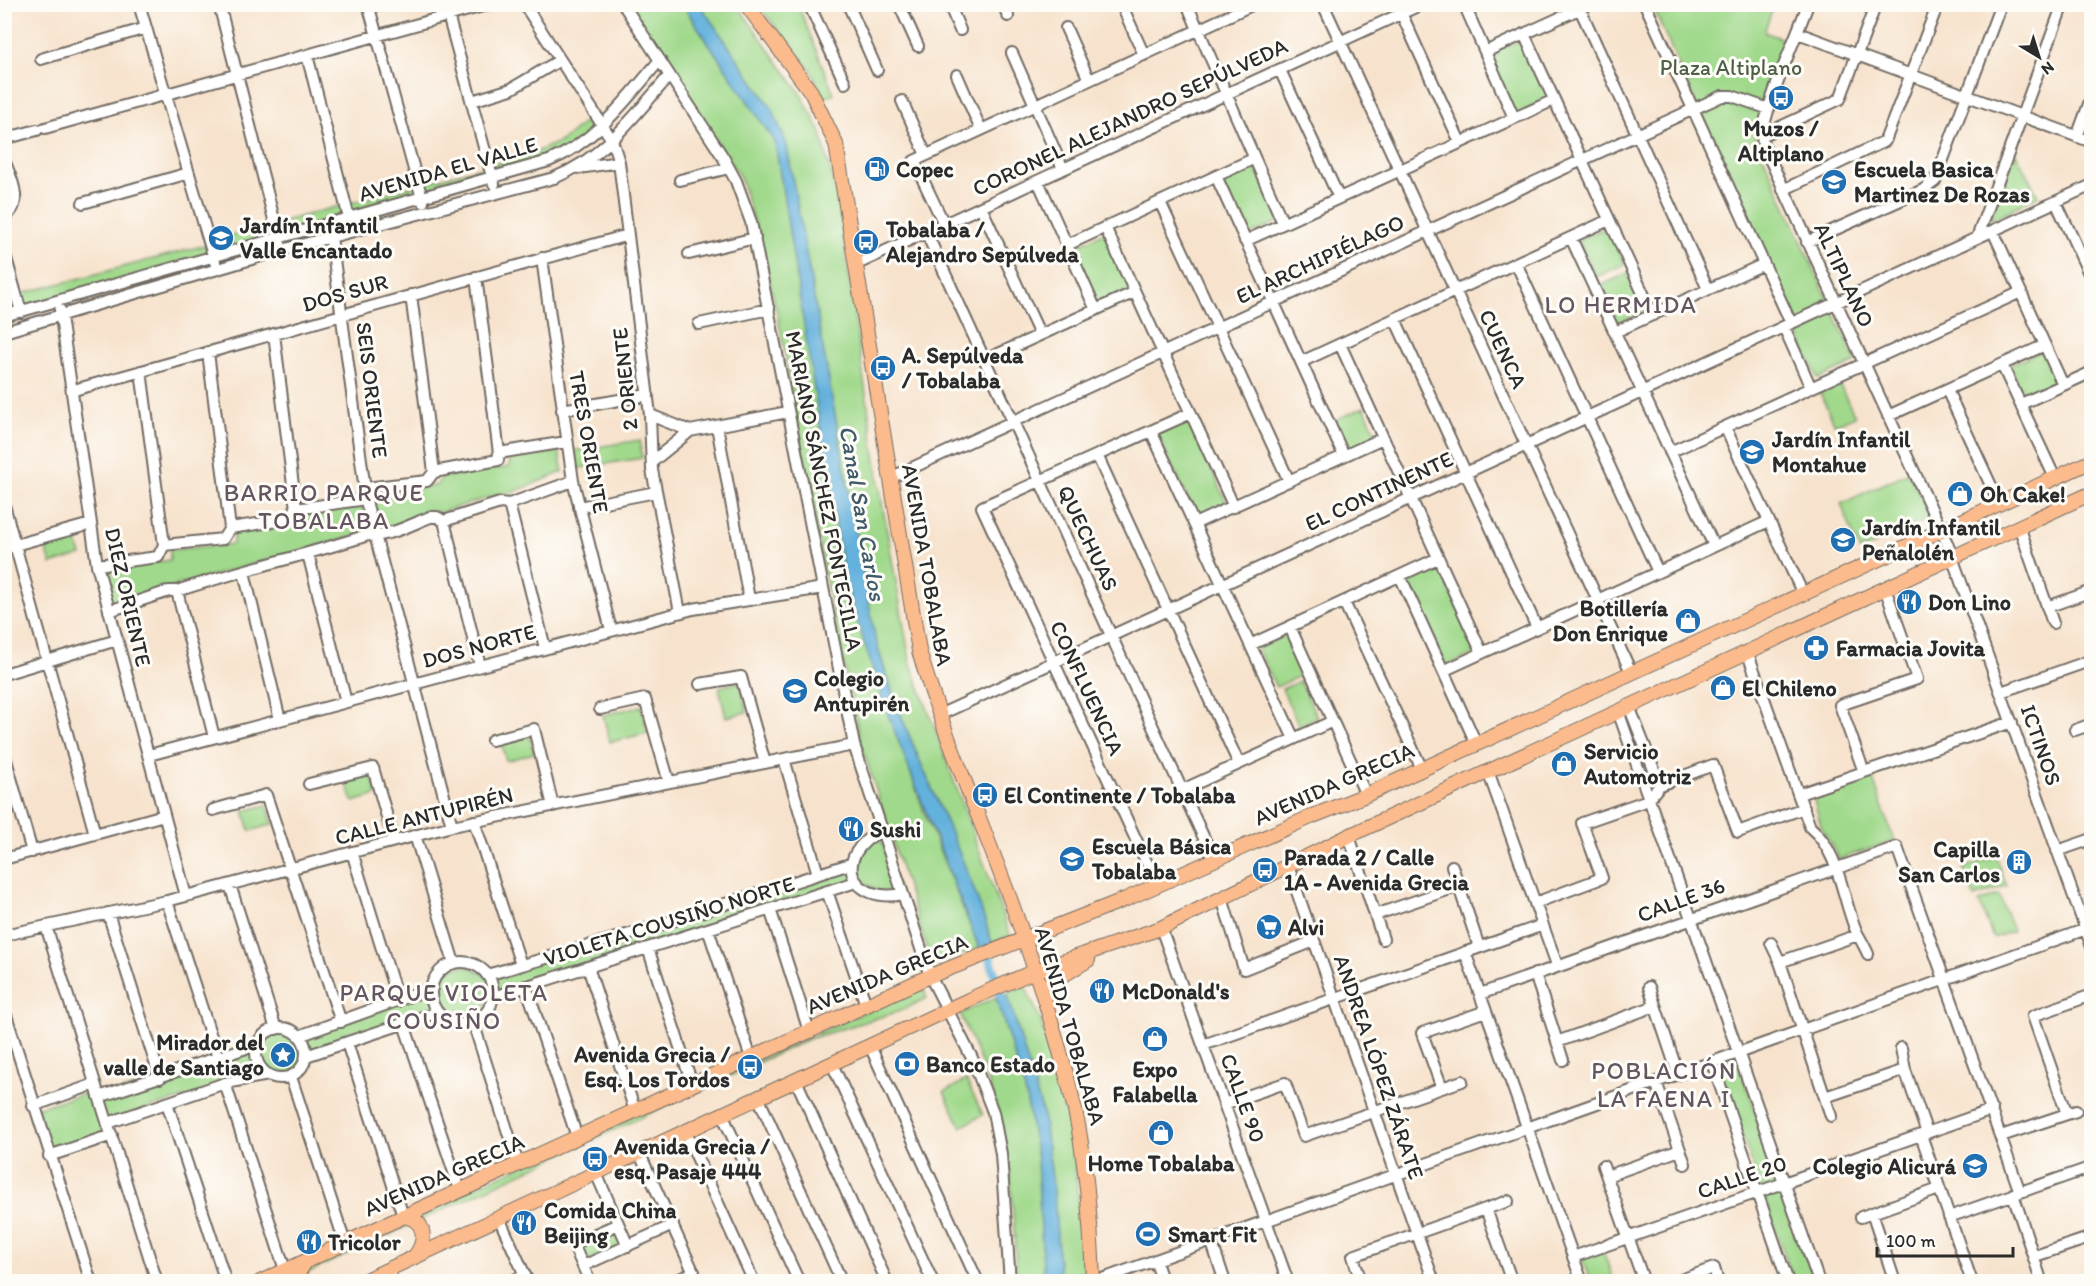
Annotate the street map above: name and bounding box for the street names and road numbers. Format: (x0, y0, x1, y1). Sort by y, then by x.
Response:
street label: CORONEL ALEJANDRO SEPÚLVEDA (968, 32, 1292, 202)
street label: AVENIDA EL VALLE (355, 131, 541, 207)
street label: EL ARCHIPIÉLAGO (1232, 208, 1408, 310)
street label: ALTIPLANO (1808, 218, 1880, 332)
street label: DOS SUR (299, 268, 391, 318)
street label: CUENCA (1473, 305, 1533, 393)
street label: SEIS ORIENTE (350, 320, 394, 460)
street label: 2 ORIENTE (606, 326, 644, 432)
street label: MARIANO SÁNCHEZ FONTECILLA (780, 328, 868, 654)
street label: TRES ORIENTE (563, 369, 615, 515)
street label: EL CONTINENTE (1301, 445, 1457, 537)
street label: AVENIDA TOBALABA (896, 462, 958, 668)
street label: QUECHUAS (1052, 481, 1124, 595)
street label: DIEZ ORIENTE (99, 525, 157, 669)
street label: CONFLUENCIA (1044, 616, 1130, 760)
street label: DOS NORTE (419, 618, 539, 674)
street label: ICTINOS (2015, 701, 2067, 789)
street label: AVENIDA GRECIA (1250, 737, 1418, 831)
street label: CALLE ANTUPIRÉN (332, 781, 516, 851)
street label: VIOLETA COUSIÑO NORTE (540, 870, 798, 972)
street label: CALLE 36 (1633, 872, 1729, 928)
street label: AVENIDA TOBALABA (1029, 924, 1111, 1128)
street label: AVENIDA GRECIA (802, 928, 972, 1020)
street label: ANDREA LÓPEZ ZÁRATE (1328, 951, 1430, 1183)
street label: CALLE 90 (1214, 1050, 1272, 1146)
street label: AVENIDA GRECIA (360, 1128, 528, 1222)
street label: CALLE 20 (1694, 1149, 1790, 1205)

